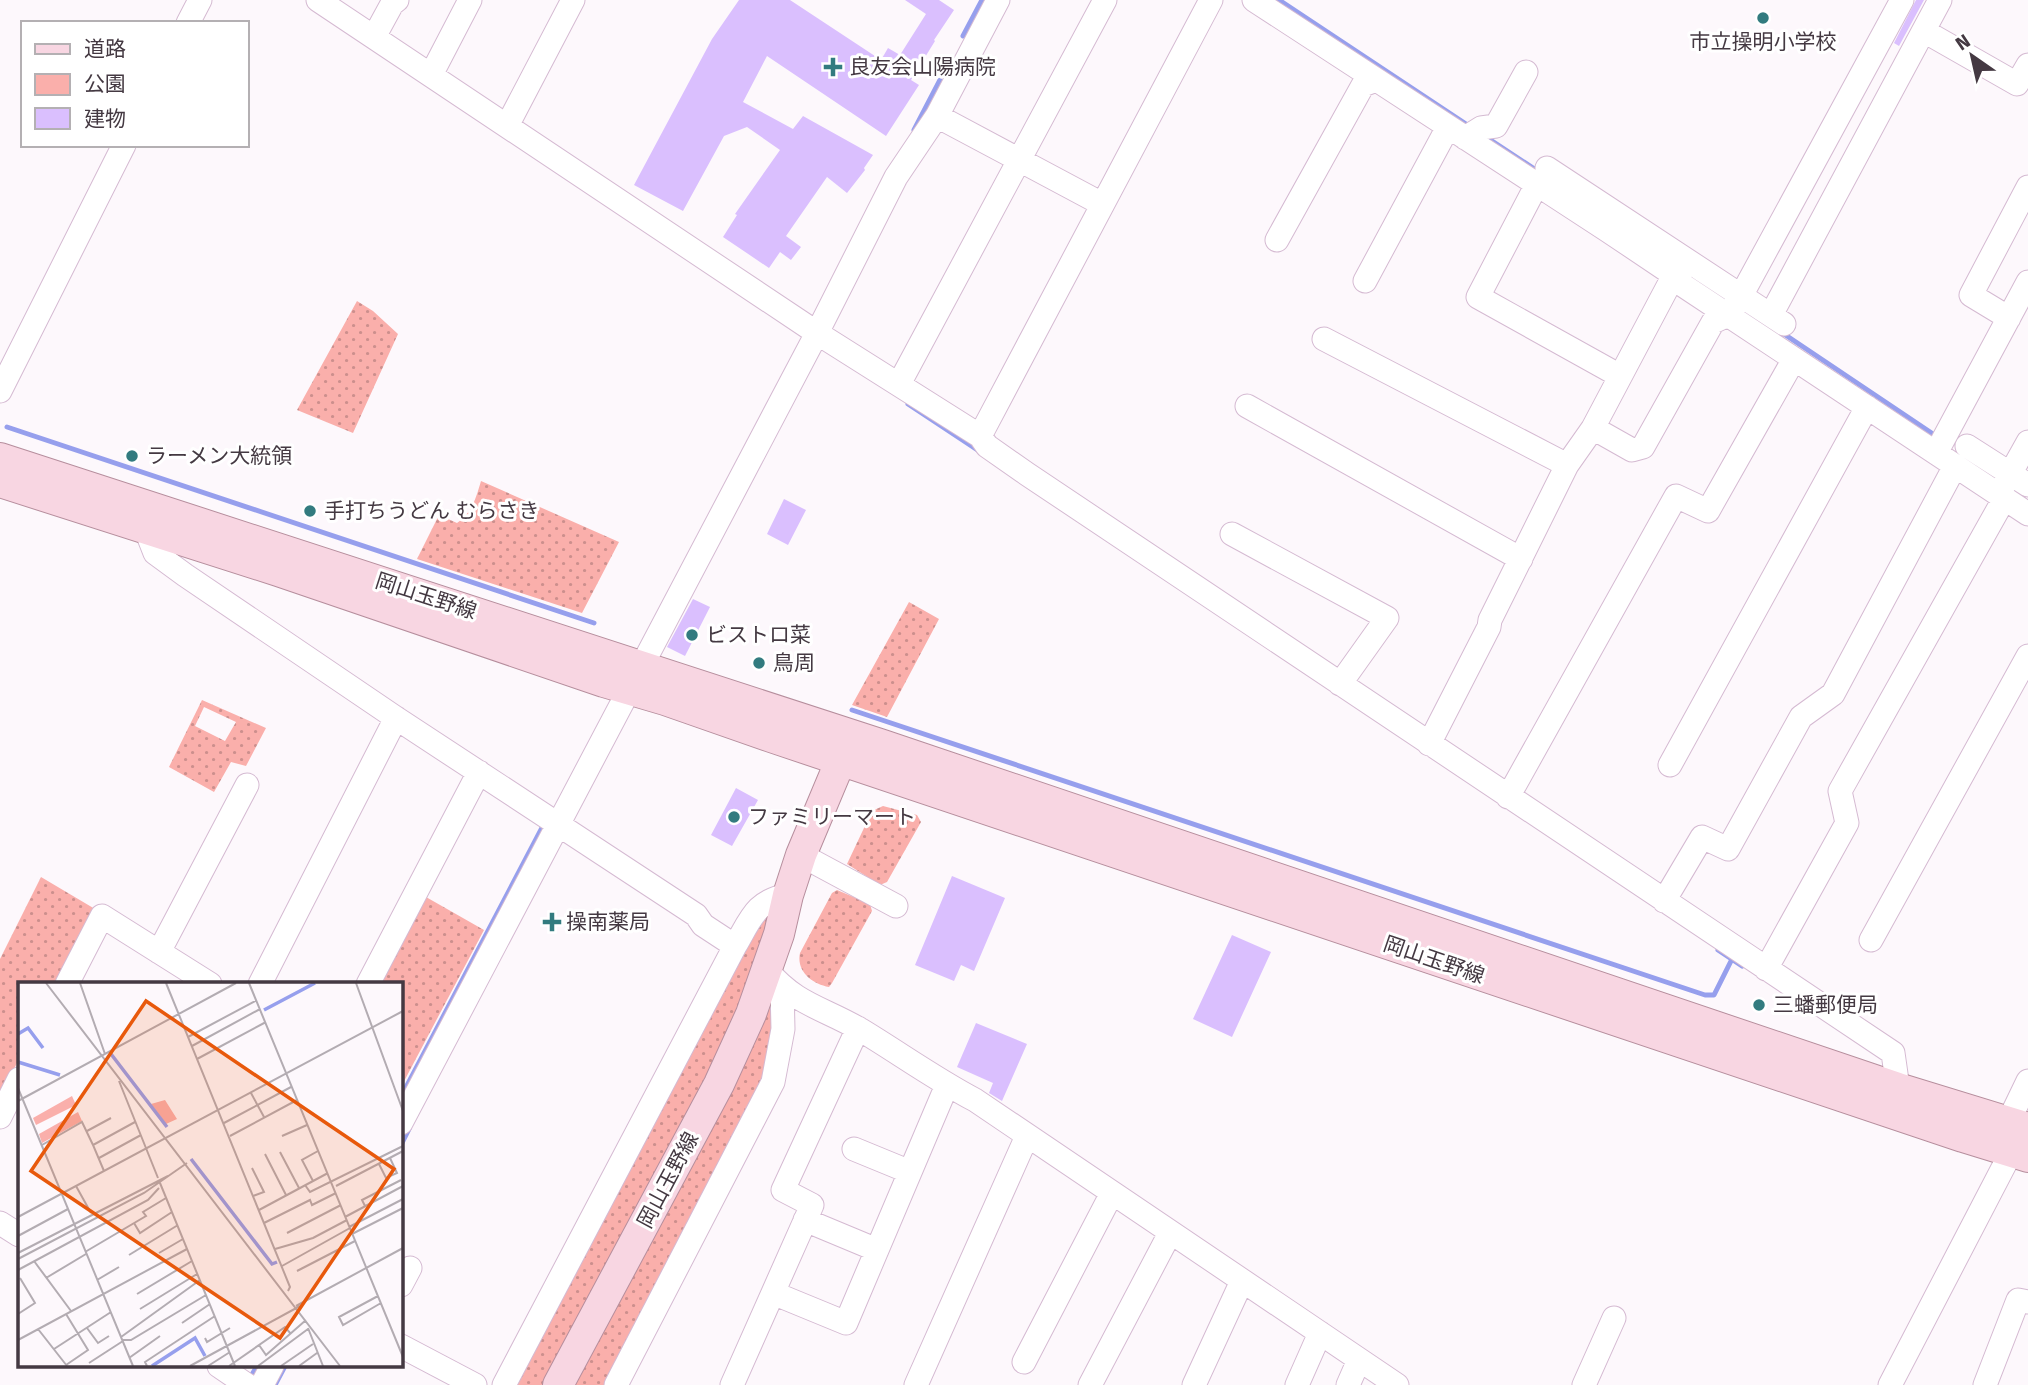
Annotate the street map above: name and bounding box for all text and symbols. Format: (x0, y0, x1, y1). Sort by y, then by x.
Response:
marker: 市立操明小学校 (1755, 10, 1771, 26)
legend (21, 21, 248, 147)
north arrow (1937, 21, 2007, 91)
place label: 市立操明小学校 (1690, 29, 1837, 55)
text: N (1951, 29, 1974, 55)
text: 道路 (84, 36, 126, 62)
place label: 良友会山陽病院 (849, 54, 996, 80)
marker: 良友会山陽病院 (823, 57, 843, 77)
text: 公園 (84, 71, 126, 97)
text: 建物 (84, 106, 126, 132)
place label: ラーメン大統領 (146, 443, 292, 469)
marker: ラーメン大統領 (124, 448, 140, 464)
place label: 手打ちうどん むらさき (324, 498, 540, 524)
marker: 手打ちうどん むらさき (302, 503, 318, 519)
street label: 岡山玉野線 (372, 567, 480, 625)
place label: ビストロ菜 (706, 622, 811, 648)
marker: ビストロ菜 (684, 627, 700, 643)
place label: 鳥周 (773, 650, 815, 676)
marker: 鳥周 (751, 655, 767, 671)
place label: ファミリーマート (748, 804, 916, 830)
marker: ファミリーマート (726, 809, 742, 825)
place label: 操南薬局 (566, 909, 650, 935)
marker: 操南薬局 (544, 914, 560, 930)
street label: 岡山玉野線 (1380, 931, 1488, 989)
inset map (18, 982, 402, 1368)
place label: 三蟠郵便局 (1773, 992, 1878, 1018)
marker: 三蟠郵便局 (1751, 997, 1767, 1013)
street label: 岡山玉野線 (632, 1128, 704, 1232)

